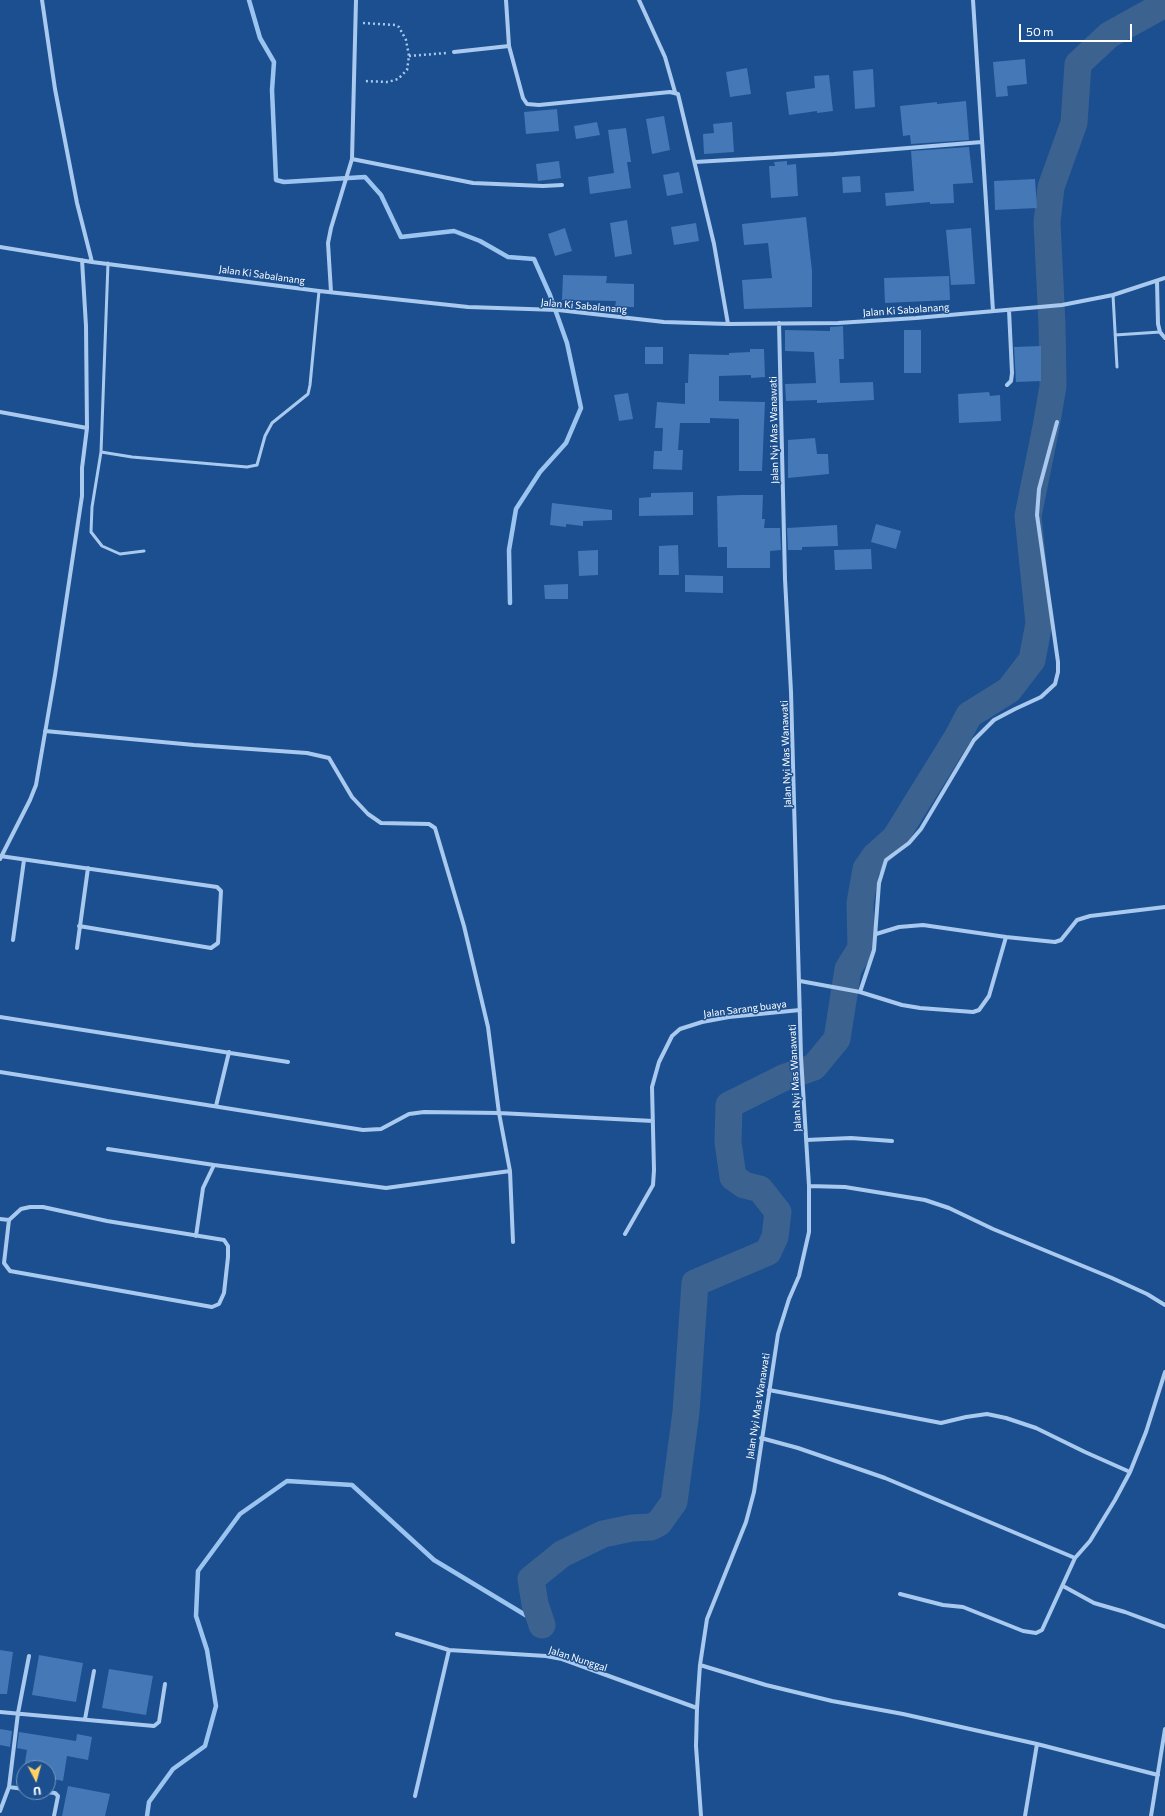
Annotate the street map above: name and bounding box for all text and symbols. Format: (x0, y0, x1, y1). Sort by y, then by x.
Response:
scale bar (1021, 16, 1134, 42)
text: 50 m (1026, 24, 1054, 38)
street label: Jalan Ki Sabalanang (218, 263, 306, 287)
street label: Jalan Ki Sabalanang (540, 296, 628, 316)
street label: Jalan Ki Sabalanang (862, 301, 950, 319)
street label: Jalan Nyi Mas Wanawati (767, 376, 781, 484)
street label: Jalan Nyi Mas Wanawati (778, 700, 794, 808)
street label: Jalan Sarang buaya (703, 998, 787, 1020)
street label: Jalan Nyi Mas Wanawati (786, 1024, 804, 1132)
street label: Jalan Nyi Mas Wanawati (744, 1352, 772, 1460)
street label: Jalan Nunggal (547, 1644, 609, 1674)
north arrow (16, 1760, 56, 1800)
text: U (33, 1785, 42, 1798)

